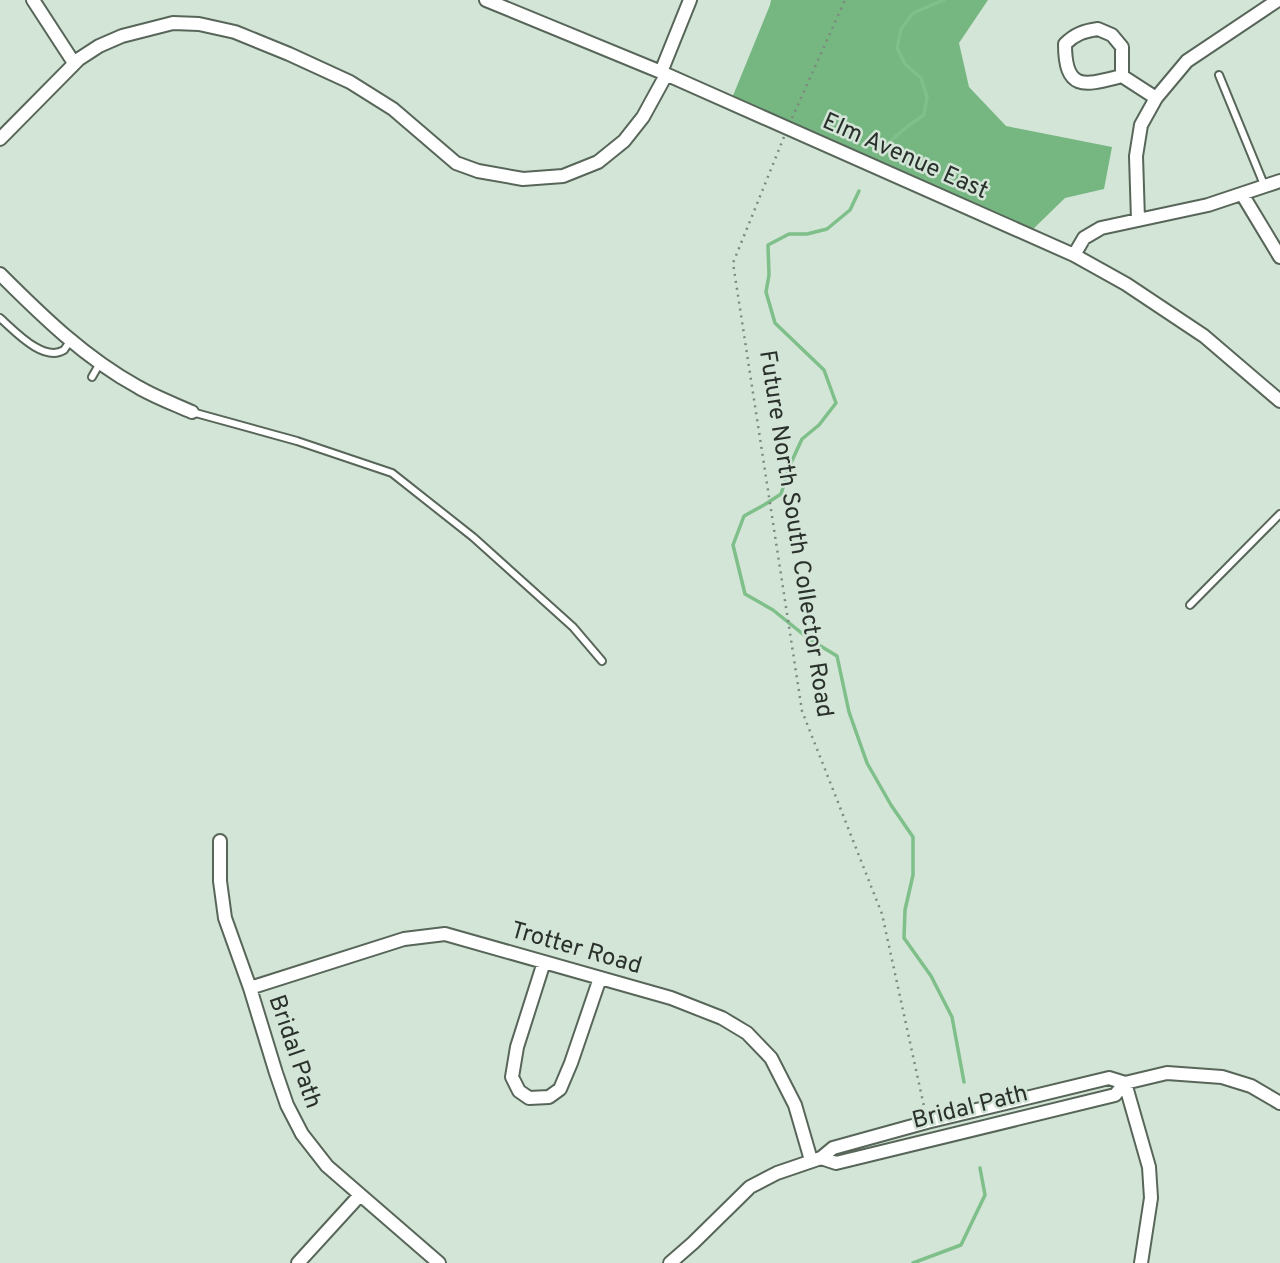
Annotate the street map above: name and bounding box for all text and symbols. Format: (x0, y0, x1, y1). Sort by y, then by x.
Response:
street label: Elm Avenue East (817, 107, 993, 207)
street label: Future North South Collector Road (751, 348, 839, 720)
street label: Trotter Road (507, 916, 645, 982)
street label: Bridal Path (261, 991, 327, 1113)
street label: Bridal Path (909, 1079, 1031, 1137)

